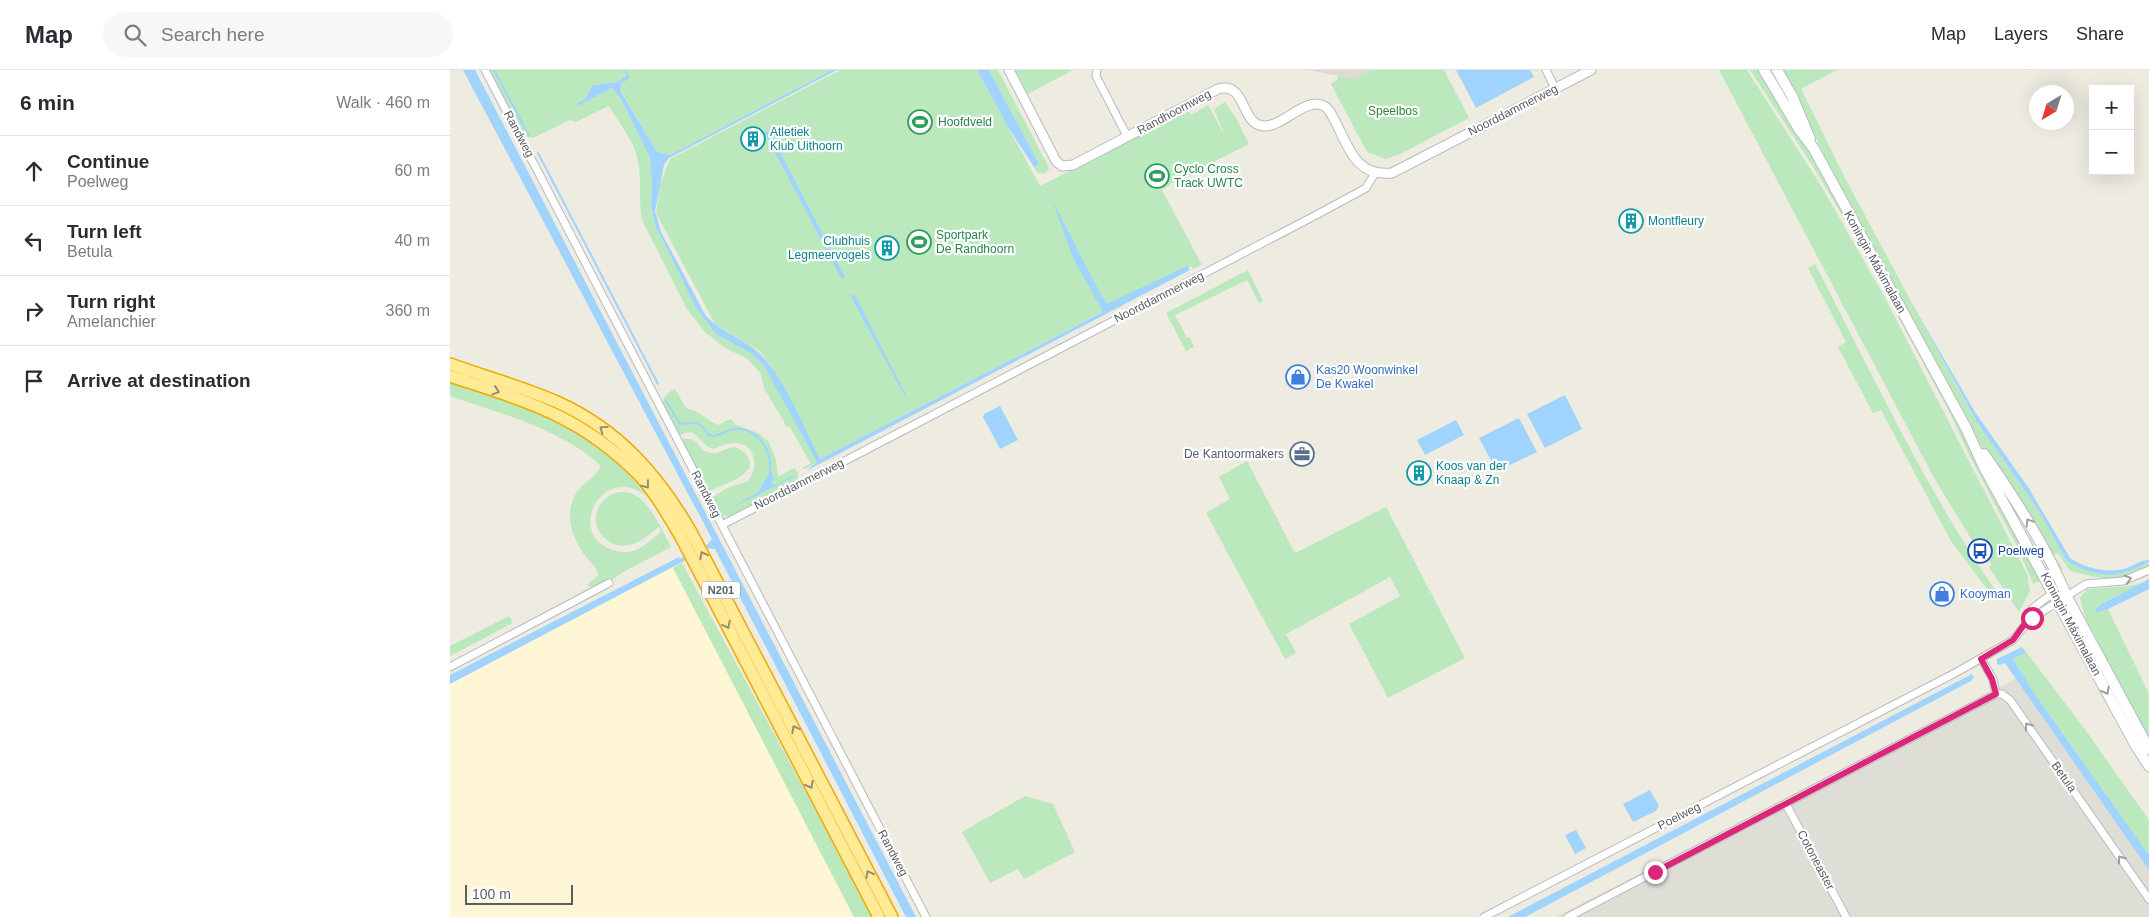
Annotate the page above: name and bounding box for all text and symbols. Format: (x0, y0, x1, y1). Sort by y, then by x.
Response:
search box (103, 12, 453, 57)
text: Map (25, 21, 73, 48)
icon: search (121, 21, 149, 49)
text: Search here (161, 24, 265, 45)
text: Map (1931, 24, 1966, 44)
text: Layers (1994, 24, 2048, 44)
text: Share (2076, 24, 2124, 44)
street label: Noorddammerweg (1466, 81, 1560, 139)
north arrow (2029, 85, 2074, 130)
map controls (2089, 85, 2134, 175)
button: + (2089, 85, 2134, 130)
street label: Randhoornweg (1135, 87, 1213, 137)
text: 6 min (20, 91, 75, 114)
text: Walk · 460 m (336, 94, 430, 111)
park label: Speelbos (1368, 104, 1418, 118)
street label: Randweg (501, 108, 537, 160)
sports icon: Hoofdveld (907, 109, 933, 135)
place label: Hoofdveld (938, 115, 992, 129)
place label: Atletiek Klub Uithoorn (770, 125, 843, 153)
building icon: Atletiek Klub Uithoorn (740, 126, 766, 152)
button: − (2089, 130, 2134, 175)
text: Continue (67, 151, 149, 172)
icon: ahead (20, 157, 48, 185)
text: 60 m (394, 162, 430, 179)
place label: Cyclo Cross Track UWTC (1174, 162, 1243, 190)
sports icon: Cyclo Cross Track UWTC (1144, 163, 1170, 189)
text: Poelweg (67, 173, 128, 190)
building icon: Montfleury (1618, 208, 1644, 234)
street label: Koningin Máximalaan (1841, 208, 1909, 316)
place label: Montfleury (1648, 214, 1704, 228)
text: Turn left (67, 221, 142, 242)
icon: left (20, 227, 48, 255)
place label: Sportpark De Randhoorn (936, 228, 1014, 256)
sports icon: Sportpark De Randhoorn (906, 229, 932, 255)
text: 40 m (394, 232, 430, 249)
place label: Clubhuis Legmeervogels (788, 234, 870, 262)
building icon: Clubhuis Legmeervogels (874, 235, 900, 261)
text: Betula (67, 243, 112, 260)
street label: Noorddammerweg (1112, 268, 1206, 326)
text: Turn right (67, 291, 155, 312)
icon: right (20, 297, 48, 325)
text: 360 m (386, 302, 430, 319)
text: Amelanchier (67, 313, 156, 330)
place label: Kas20 Woonwinkel De Kwakel (1316, 363, 1418, 391)
shop icon: Kas20 Woonwinkel De Kwakel (1285, 364, 1311, 390)
icon: arrive (20, 367, 48, 395)
text: Arrive at destination (67, 370, 251, 391)
one-way arrow (491, 385, 500, 395)
one-way arrow (599, 426, 609, 435)
office icon: De Kantoormakers (1289, 441, 1315, 467)
place label: De Kantoormakers (1184, 447, 1284, 461)
street label: Noorddammerweg (752, 455, 846, 513)
place label: Koos van der Knaap & Zn (1436, 459, 1507, 487)
building icon: Koos van der Knaap & Zn (1406, 460, 1432, 486)
street label: Randweg (688, 468, 724, 520)
one-way arrow (640, 479, 649, 489)
one-way arrow (2026, 519, 2035, 528)
bus stop icon: Poelweg (1967, 538, 1993, 564)
place label: Poelweg (1998, 544, 2044, 558)
one-way arrow (699, 551, 709, 560)
street label: Koningin Máximalaan (2038, 570, 2104, 678)
one-way arrow (2124, 574, 2133, 585)
shop icon: Kooyman (1929, 581, 1955, 607)
road number: N201 (702, 582, 740, 598)
place label: Kooyman (1960, 587, 2011, 601)
route start (2021, 607, 2044, 630)
one-way arrow (721, 620, 731, 629)
one-way arrow (2100, 686, 2110, 695)
one-way arrow (2025, 722, 2034, 732)
one-way arrow (791, 726, 801, 735)
street label: Betula (2049, 759, 2080, 795)
one-way arrow (804, 780, 814, 789)
street label: Poelweg (1655, 799, 1703, 833)
street label: Randweg (875, 827, 911, 879)
street label: Cotoneaster (1794, 828, 1838, 892)
one-way arrow (2118, 855, 2127, 865)
route end (1644, 861, 1667, 884)
one-way arrow (865, 870, 875, 879)
scale bar (465, 882, 572, 905)
text: 100 m (472, 886, 511, 902)

